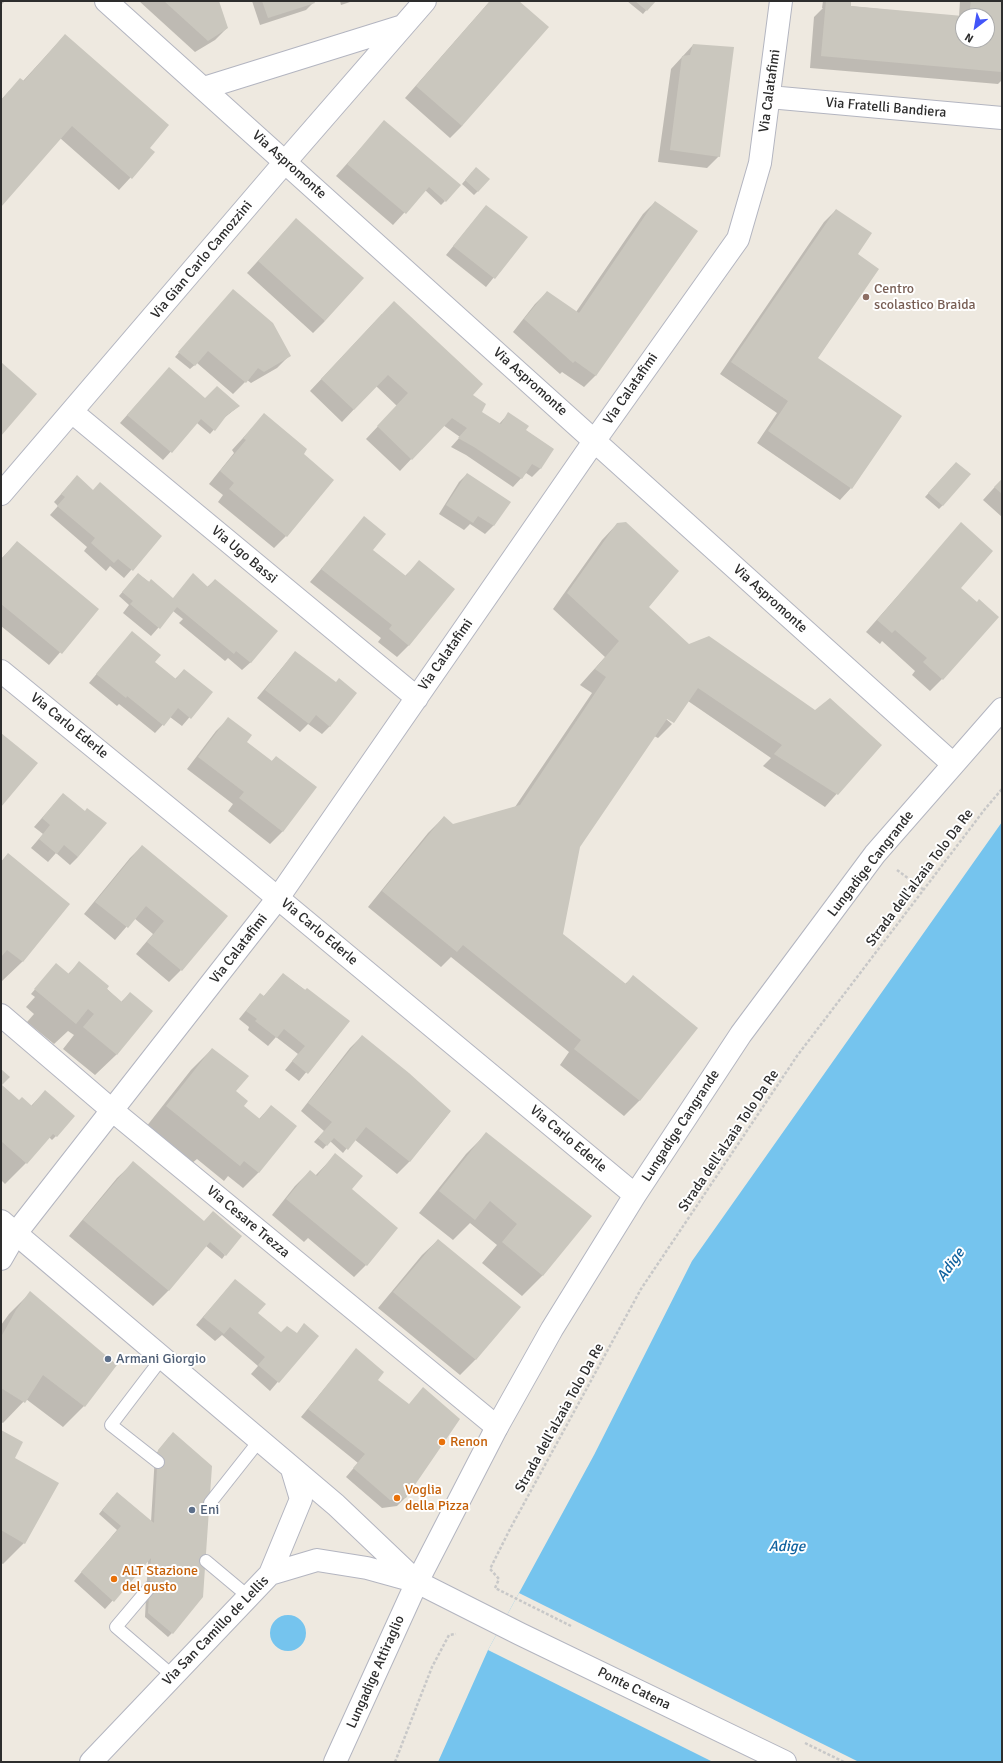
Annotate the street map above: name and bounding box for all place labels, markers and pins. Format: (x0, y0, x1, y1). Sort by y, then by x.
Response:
place label: Centro scolastico Braida (874, 281, 976, 314)
marker: Centro scolastico Braida (861, 292, 871, 302)
place label: Armani Giorgio (116, 1351, 206, 1367)
marker: Armani Giorgio (103, 1354, 113, 1364)
place label: Renon (450, 1434, 488, 1450)
marker: Renon (437, 1437, 447, 1447)
place label: Voglia della Pizza (405, 1482, 469, 1514)
marker: Voglia della Pizza (392, 1493, 402, 1503)
place label: Eni (200, 1502, 219, 1518)
marker: Eni (187, 1505, 197, 1515)
place label: ALT Stazione del gusto (122, 1563, 198, 1596)
marker: ALT Stazione del gusto (109, 1574, 119, 1584)

